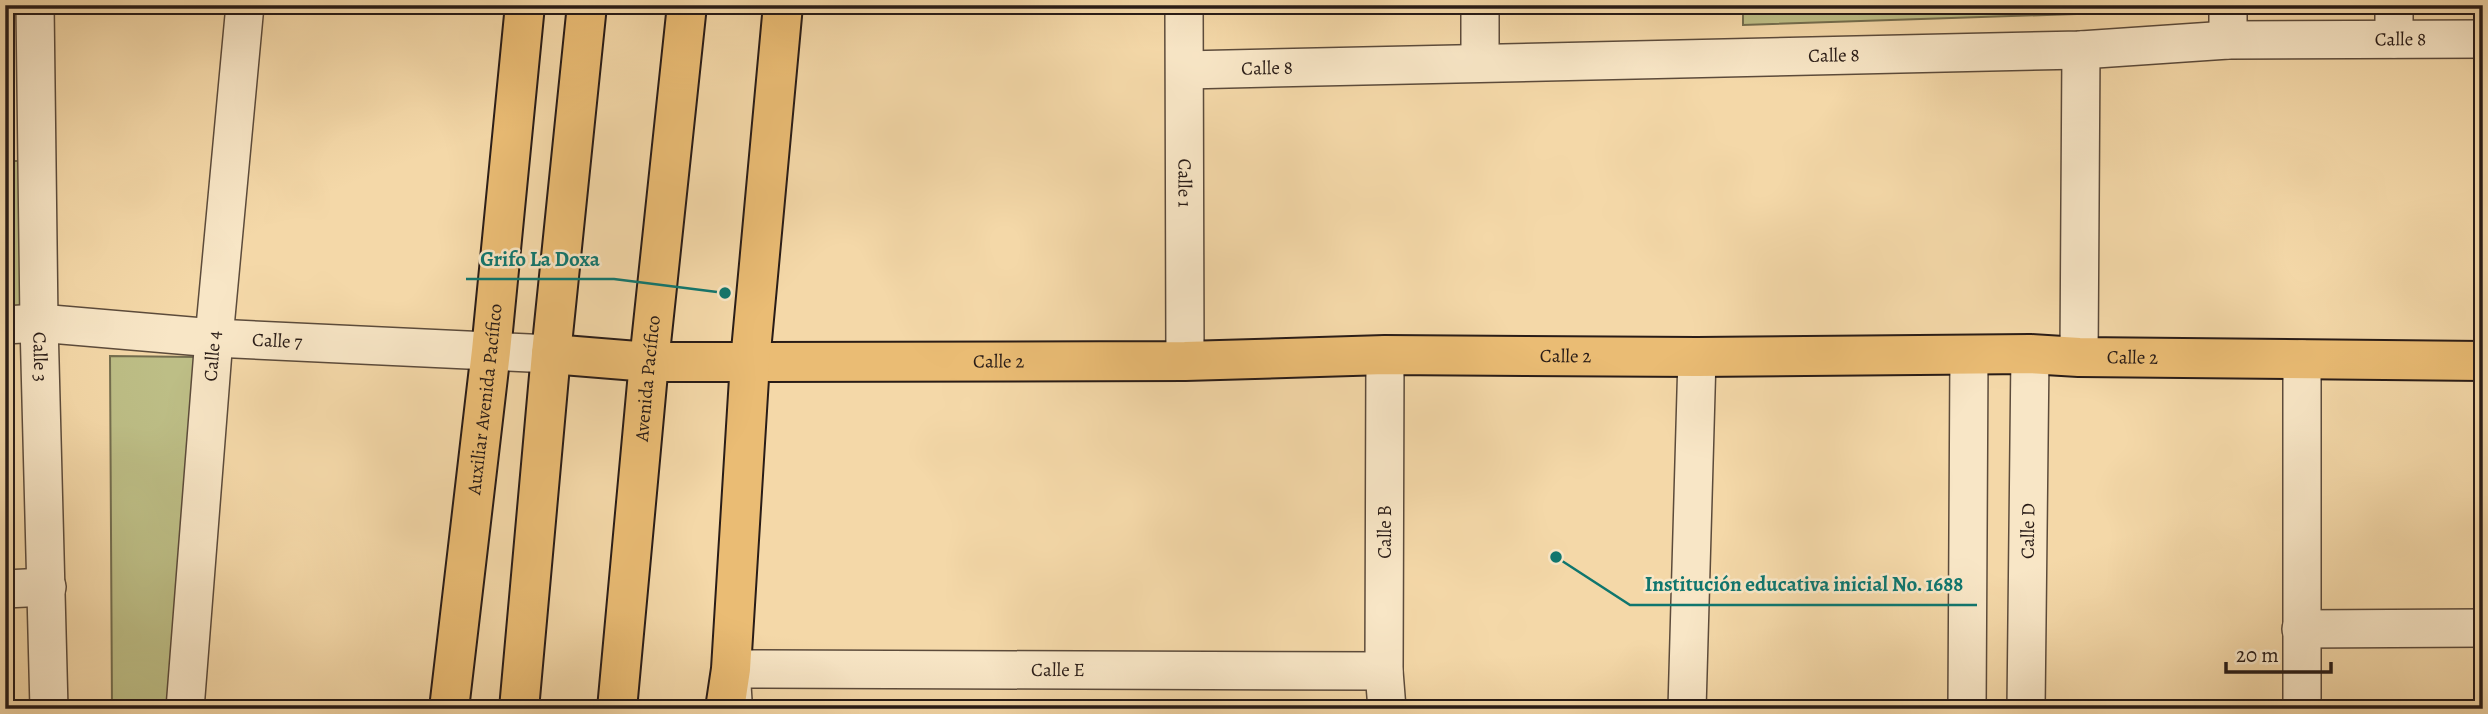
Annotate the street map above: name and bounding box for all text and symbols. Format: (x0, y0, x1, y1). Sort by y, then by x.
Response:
street label: Calle 8 (2375, 26, 2426, 52)
street label: Calle 8 (1808, 42, 1860, 69)
street label: Calle 8 (1241, 55, 1293, 82)
street label: Calle 1 (1171, 159, 1198, 208)
callout: Grifo La Doxa (466, 237, 614, 279)
text: Grifo La Doxa (480, 245, 601, 273)
street label: Auxiliar Avenida Pacífico (461, 302, 509, 497)
street label: Avenida Pacífico (629, 314, 667, 444)
street label: Calle 7 (251, 327, 303, 355)
street label: Calle 4 (198, 329, 228, 382)
street label: Calle 3 (26, 332, 54, 382)
street label: Calle 2 (1540, 343, 1591, 369)
street label: Calle 2 (2107, 344, 2158, 371)
street label: Calle 2 (973, 348, 1024, 374)
street label: Calle D (2015, 503, 2041, 559)
street label: Calle B (1372, 505, 1398, 559)
callout: Institución educativa inicial No. 1688 (1630, 563, 1977, 605)
text: Institución educativa inicial No. 1688 (1645, 570, 1963, 598)
scale bar (2226, 630, 2330, 674)
text: 20 m (2236, 641, 2279, 669)
street label: Calle E (1031, 657, 1085, 683)

